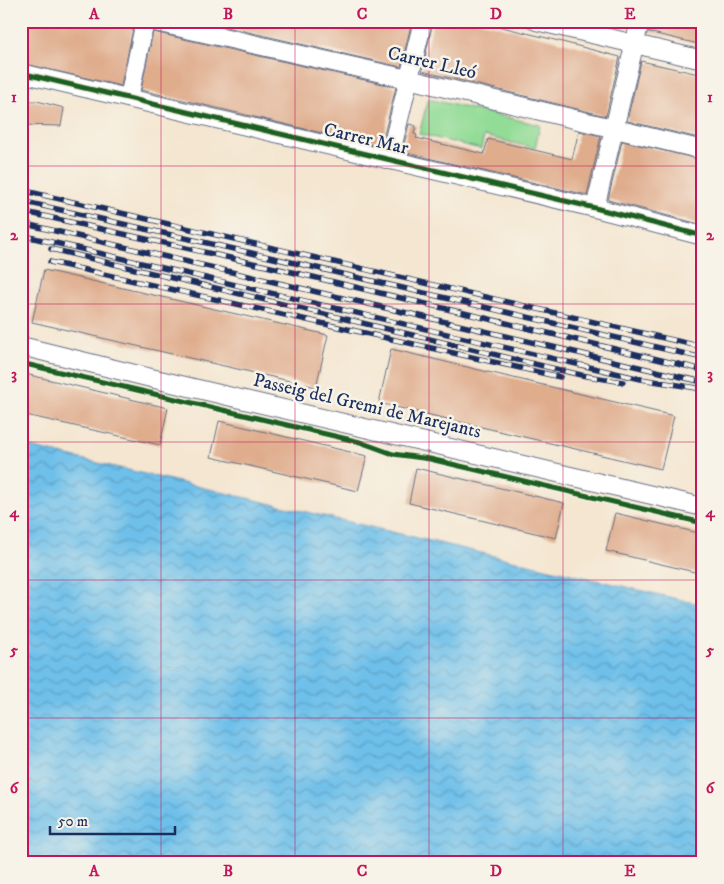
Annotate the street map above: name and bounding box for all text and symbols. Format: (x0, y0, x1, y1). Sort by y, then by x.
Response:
text: A (88, 4, 100, 24)
text: B (223, 4, 233, 24)
text: C (357, 4, 367, 24)
text: D (490, 4, 502, 24)
text: E (624, 4, 636, 24)
street label: Carrer Lleó (385, 42, 479, 84)
text: 1 (11, 87, 17, 107)
text: 1 (707, 87, 713, 107)
street label: Carrer Mar (321, 118, 411, 160)
text: 2 (10, 225, 19, 245)
text: 2 (706, 225, 715, 245)
text: 3 (11, 364, 17, 384)
text: 3 (707, 364, 713, 384)
street label: Passeig del Gremi de Marejants (251, 369, 483, 443)
text: 4 (8, 502, 19, 522)
text: 4 (704, 502, 715, 522)
text: 5 (9, 640, 18, 660)
text: 5 (705, 640, 714, 660)
text: 6 (10, 778, 20, 798)
text: 6 (706, 778, 716, 798)
scale bar (50, 804, 175, 836)
text: 50 m (58, 812, 88, 831)
text: A (88, 861, 100, 881)
text: B (223, 861, 233, 881)
text: C (357, 861, 367, 881)
text: D (490, 861, 502, 881)
text: E (624, 861, 636, 881)

